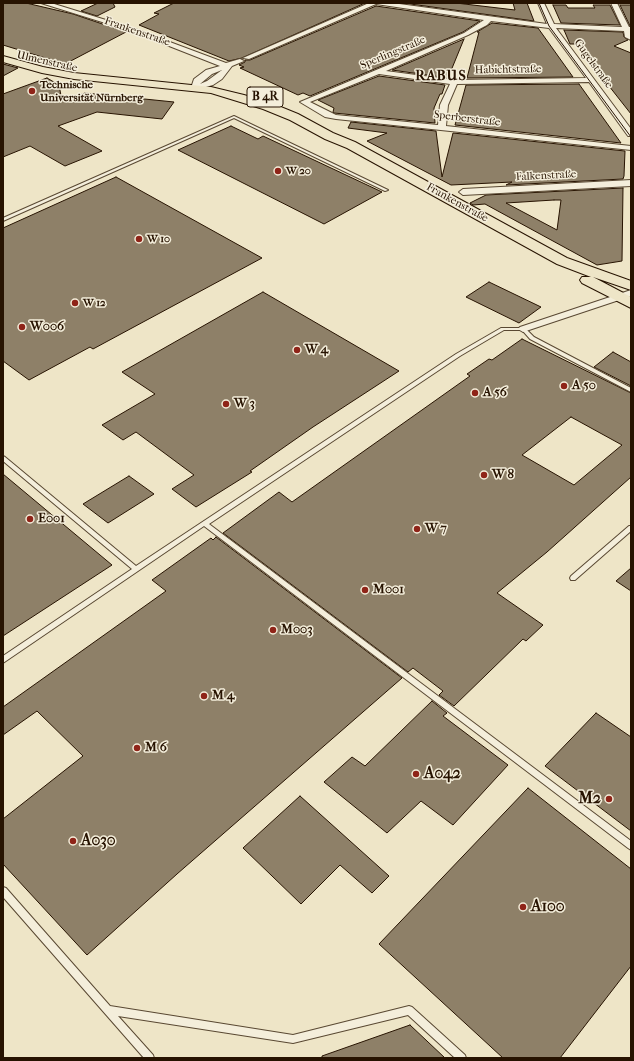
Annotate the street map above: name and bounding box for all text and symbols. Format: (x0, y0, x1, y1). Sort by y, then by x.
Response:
street label: Frankenstraße (102, 15, 172, 49)
street label: Sperlingstraße (358, 33, 428, 73)
street label: Gugelstraße (571, 37, 615, 91)
street label: Ulmenstraße (15, 49, 79, 75)
street label: Habichtstraße (475, 63, 541, 77)
district label: RABUS (415, 69, 467, 85)
place label: Technische Universität Nürnberg (40, 78, 143, 104)
marker: Technische Universität Nürnberg (27, 86, 37, 96)
road number: B 4R (247, 87, 283, 107)
street label: Sperberstraße (433, 108, 501, 130)
place label: W 20 (286, 164, 311, 178)
marker: W 20 (273, 166, 283, 176)
street label: Falkenstraße (515, 168, 577, 184)
street label: Frankenstraße (424, 181, 490, 225)
place label: W 10 (147, 232, 170, 246)
marker: W 10 (134, 234, 144, 244)
place label: W 12 (83, 296, 106, 310)
marker: W 12 (70, 298, 80, 308)
place label: W006 (30, 319, 64, 335)
marker: W006 (17, 322, 27, 332)
place label: W 4 (305, 342, 328, 358)
marker: W 4 (292, 345, 302, 355)
place label: A 50 (572, 378, 596, 394)
marker: A 50 (559, 381, 569, 391)
place label: A 56 (483, 385, 507, 401)
marker: A 56 (470, 388, 480, 398)
place label: W 3 (234, 396, 255, 412)
marker: W 3 (221, 399, 231, 409)
place label: W 8 (492, 467, 514, 483)
marker: W 8 (479, 470, 489, 480)
place label: E001 (38, 511, 65, 527)
marker: E001 (25, 514, 35, 524)
place label: W 7 (425, 521, 447, 537)
marker: W 7 (412, 524, 422, 534)
place label: M001 (373, 582, 404, 598)
marker: M001 (360, 585, 370, 595)
place label: M003 (281, 622, 313, 638)
marker: M003 (268, 625, 278, 635)
place label: M 4 (212, 688, 234, 704)
marker: M 4 (199, 691, 209, 701)
place label: M 6 (145, 740, 167, 756)
marker: M 6 (132, 743, 142, 753)
place label: A042 (424, 764, 461, 784)
marker: A042 (411, 769, 421, 779)
place label: M2 (578, 789, 601, 809)
marker: M2 (604, 794, 614, 804)
place label: A030 (81, 831, 116, 851)
marker: A030 (68, 836, 78, 846)
place label: A100 (531, 897, 565, 917)
marker: A100 (518, 902, 528, 912)

